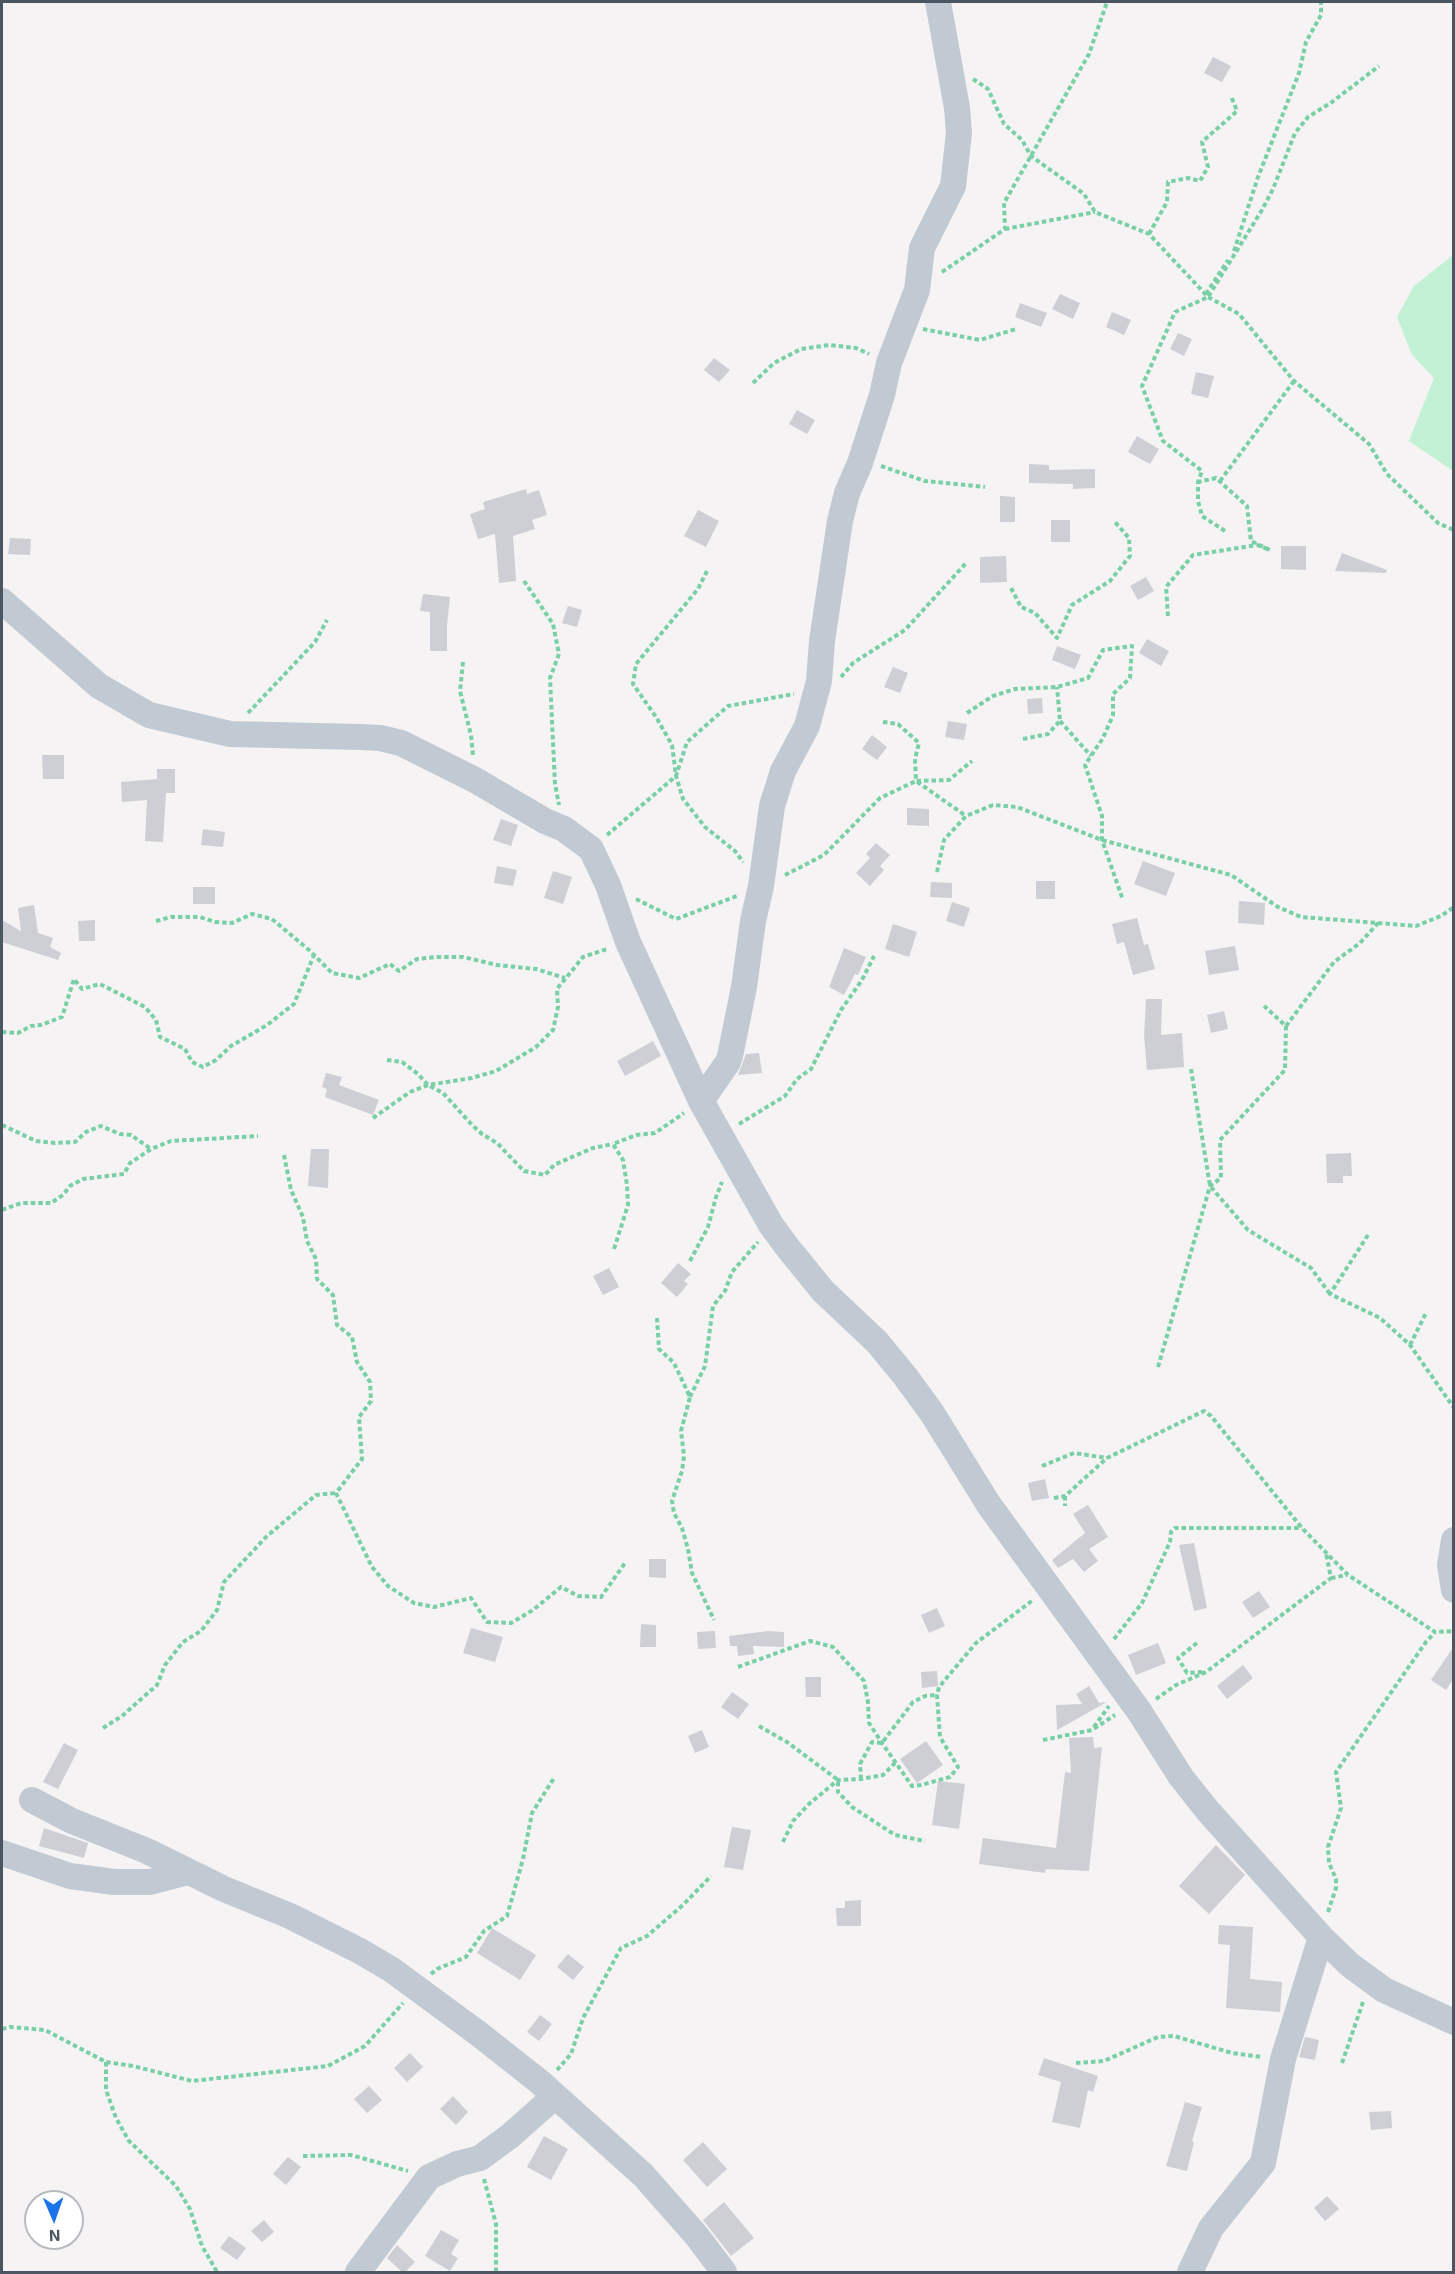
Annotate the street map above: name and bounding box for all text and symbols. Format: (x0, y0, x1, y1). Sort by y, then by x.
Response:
north arrow (24, 2190, 84, 2250)
text: N (48, 2227, 61, 2246)

